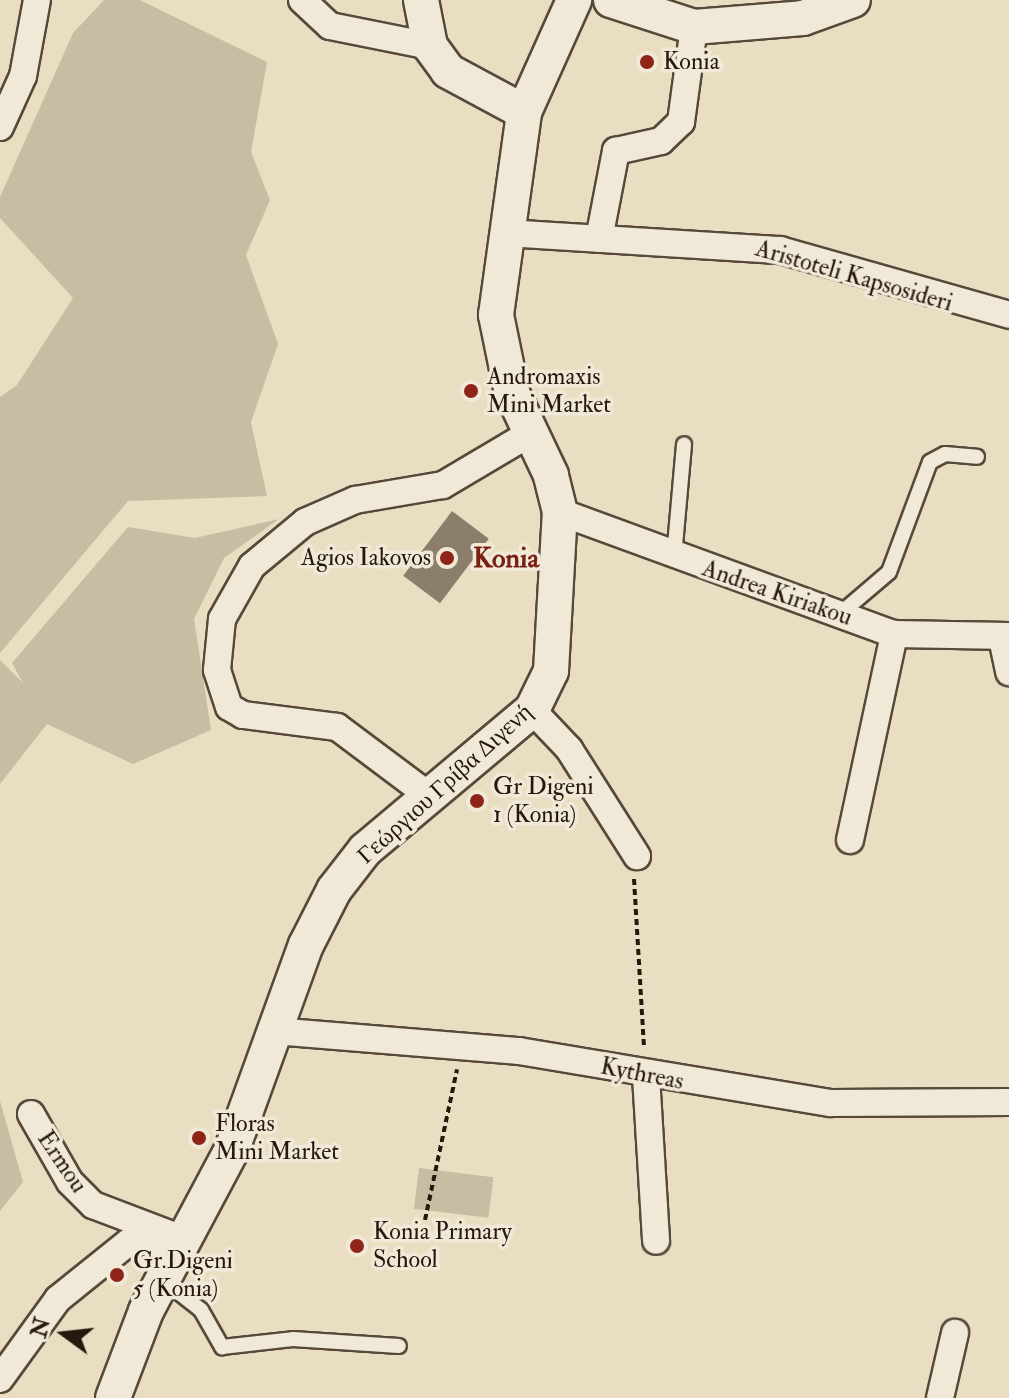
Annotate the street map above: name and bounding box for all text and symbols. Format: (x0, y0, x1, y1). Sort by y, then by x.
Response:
place label: Konia (663, 48, 720, 76)
marker: Konia (638, 53, 656, 71)
street label: Aristoteli Kapsosideri (752, 234, 956, 318)
place label: Andromaxis Mini Market (487, 363, 611, 419)
marker: Andromaxis Mini Market (462, 382, 480, 400)
district label: Konia (473, 542, 539, 576)
place label: Agios Iakovos (301, 544, 431, 572)
marker: Agios Iakovos (438, 549, 456, 567)
street label: Andrea Kiriakou (698, 554, 856, 632)
street label: Γεώργιου Γρίβα Διγενή (352, 698, 538, 870)
place label: Gr Digeni 1 (Konia) (493, 773, 594, 829)
marker: Gr Digeni 1 (Konia) (468, 792, 486, 810)
street label: Kythreas (598, 1052, 686, 1096)
place label: Floras Mini Market (215, 1110, 339, 1166)
street label: Ermou (31, 1125, 93, 1199)
marker: Floras Mini Market (190, 1129, 208, 1147)
place label: Konia Primary School (373, 1218, 512, 1274)
marker: Konia Primary School (348, 1237, 366, 1255)
place label: Gr.Digeni 5 (Konia) (133, 1247, 233, 1303)
marker: Gr.Digeni 5 (Konia) (108, 1266, 126, 1284)
north arrow (24, 1294, 104, 1374)
text: N (25, 1315, 57, 1341)

